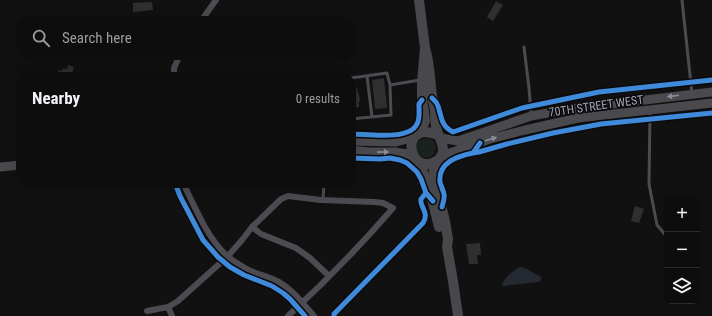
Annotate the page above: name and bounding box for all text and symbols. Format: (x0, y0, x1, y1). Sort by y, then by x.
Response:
search box (16, 16, 356, 60)
icon: search (30, 27, 52, 49)
text: Search here (62, 29, 132, 47)
text: Nearby (32, 88, 80, 108)
text: 0 results (296, 91, 340, 106)
street label: 70TH STREET WEST (548, 92, 644, 120)
one-way arrow (667, 93, 679, 99)
one-way arrow (485, 136, 497, 142)
one-way arrow (377, 149, 390, 155)
map controls (664, 196, 700, 304)
button: + (664, 196, 700, 232)
button: − (664, 232, 700, 268)
button: layers (664, 268, 700, 304)

